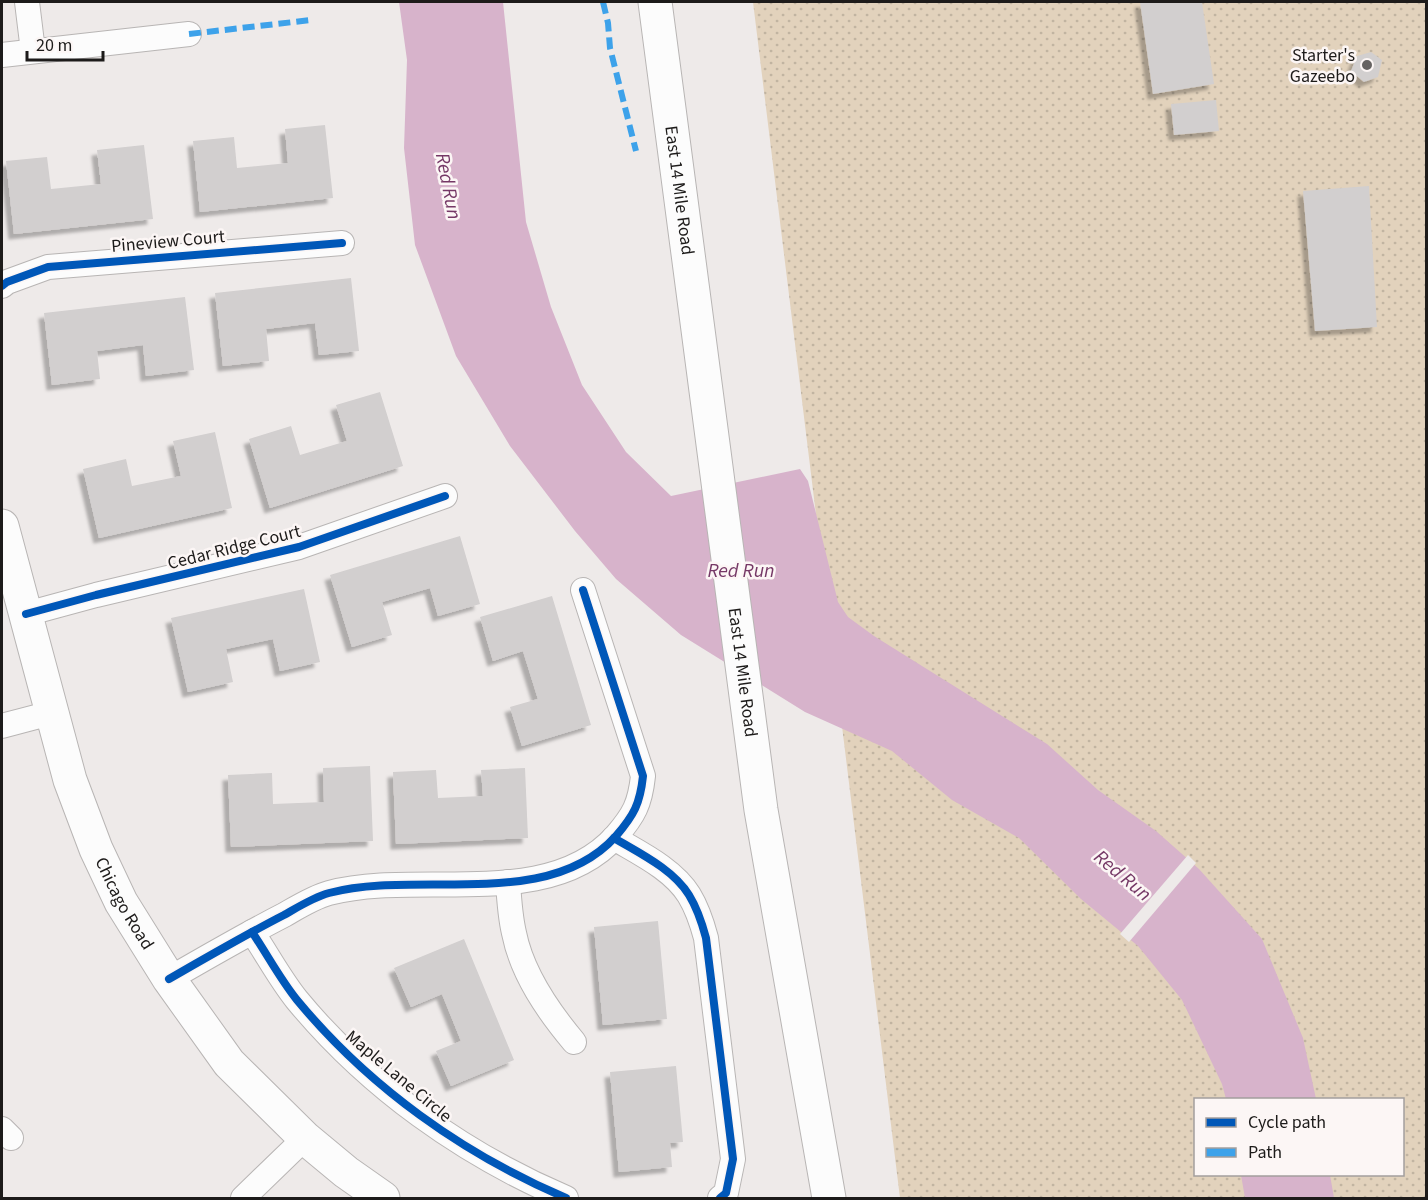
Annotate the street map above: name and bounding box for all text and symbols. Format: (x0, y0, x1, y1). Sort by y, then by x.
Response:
scale bar (27, 24, 104, 62)
text: 20 m (36, 33, 72, 58)
place label: Starter's Gazeebo (1290, 43, 1355, 89)
marker: Starter's Gazeebo (1360, 58, 1374, 72)
street label: East 14 Mile Road (658, 124, 700, 257)
water label: Red Run (428, 151, 468, 222)
street label: Pineview Court (110, 224, 226, 259)
street label: Cedar Ridge Court (165, 519, 303, 576)
water label: Red Run (707, 557, 775, 585)
street label: East 14 Mile Road (722, 606, 763, 739)
water label: Red Run (1088, 843, 1157, 908)
street label: Chicago Road (89, 853, 160, 955)
street label: Maple Lane Circle (340, 1024, 457, 1128)
legend (1194, 1098, 1404, 1176)
text: Cycle path (1248, 1110, 1326, 1135)
text: Path (1248, 1140, 1282, 1165)

